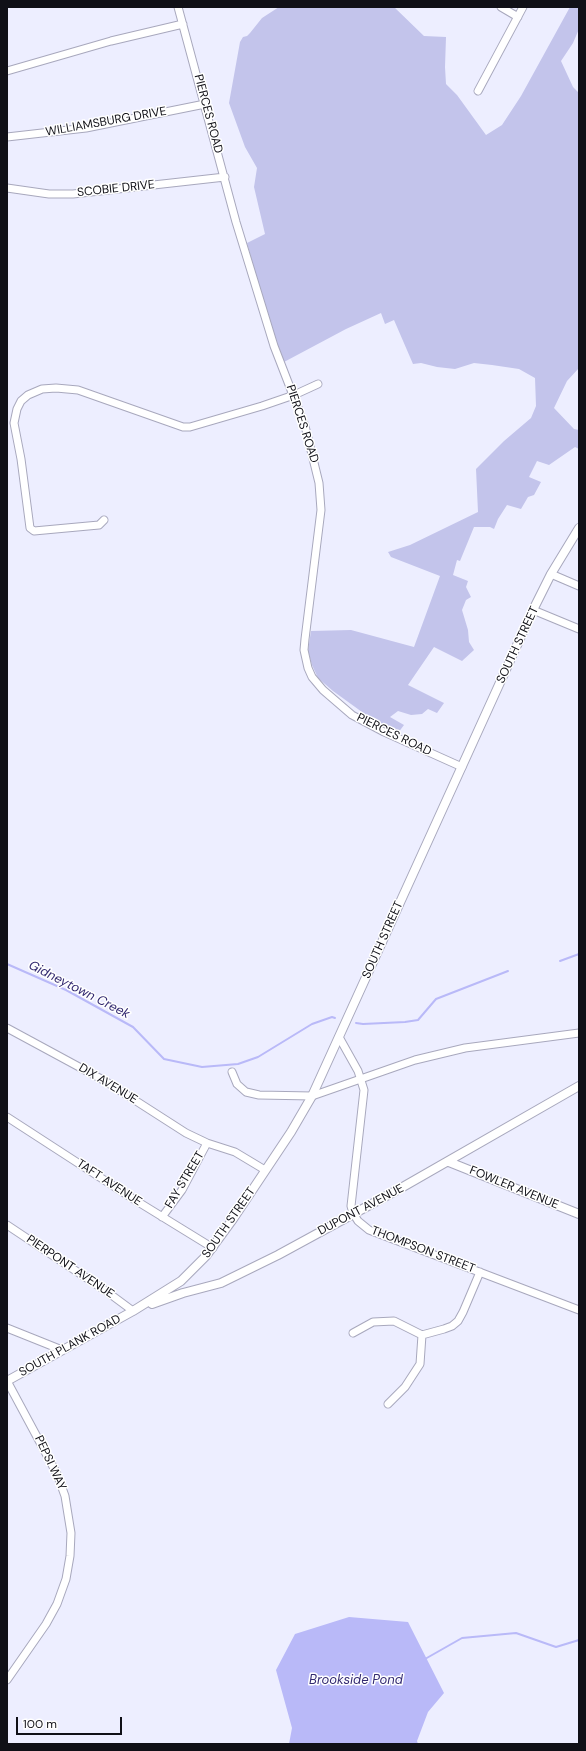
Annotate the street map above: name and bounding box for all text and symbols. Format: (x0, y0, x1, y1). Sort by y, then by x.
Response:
street label: PIERCES ROAD (191, 73, 225, 155)
street label: WILLIAMSBURG DRIVE (44, 104, 168, 140)
street label: SCOBIE DRIVE (77, 178, 155, 200)
street label: PIERCES ROAD (283, 383, 321, 465)
street label: SOUTH STREET (494, 604, 542, 686)
street label: PIERCES ROAD (354, 711, 434, 759)
street label: SOUTH STREET (360, 899, 406, 981)
water label: Gidneytown Creek (26, 958, 132, 1022)
street label: DIX AVENUE (76, 1061, 140, 1107)
street label: FAY STREET (162, 1149, 208, 1211)
street label: TAFT AVENUE (74, 1157, 144, 1209)
street label: FOWLER AVENUE (467, 1164, 561, 1212)
street label: DUPONT AVENUE (316, 1181, 406, 1239)
street label: SOUTH STREET (199, 1185, 259, 1261)
street label: THOMPSON STREET (369, 1224, 477, 1276)
street label: PIERPONT AVENUE (23, 1232, 117, 1302)
street label: SOUTH PLANK ROAD (17, 1312, 123, 1380)
street label: PEPSI WAY (31, 1433, 69, 1493)
water label: Brookside Pond (309, 1673, 403, 1689)
scale bar (18, 1709, 124, 1735)
text: 100 m (23, 1716, 57, 1732)

